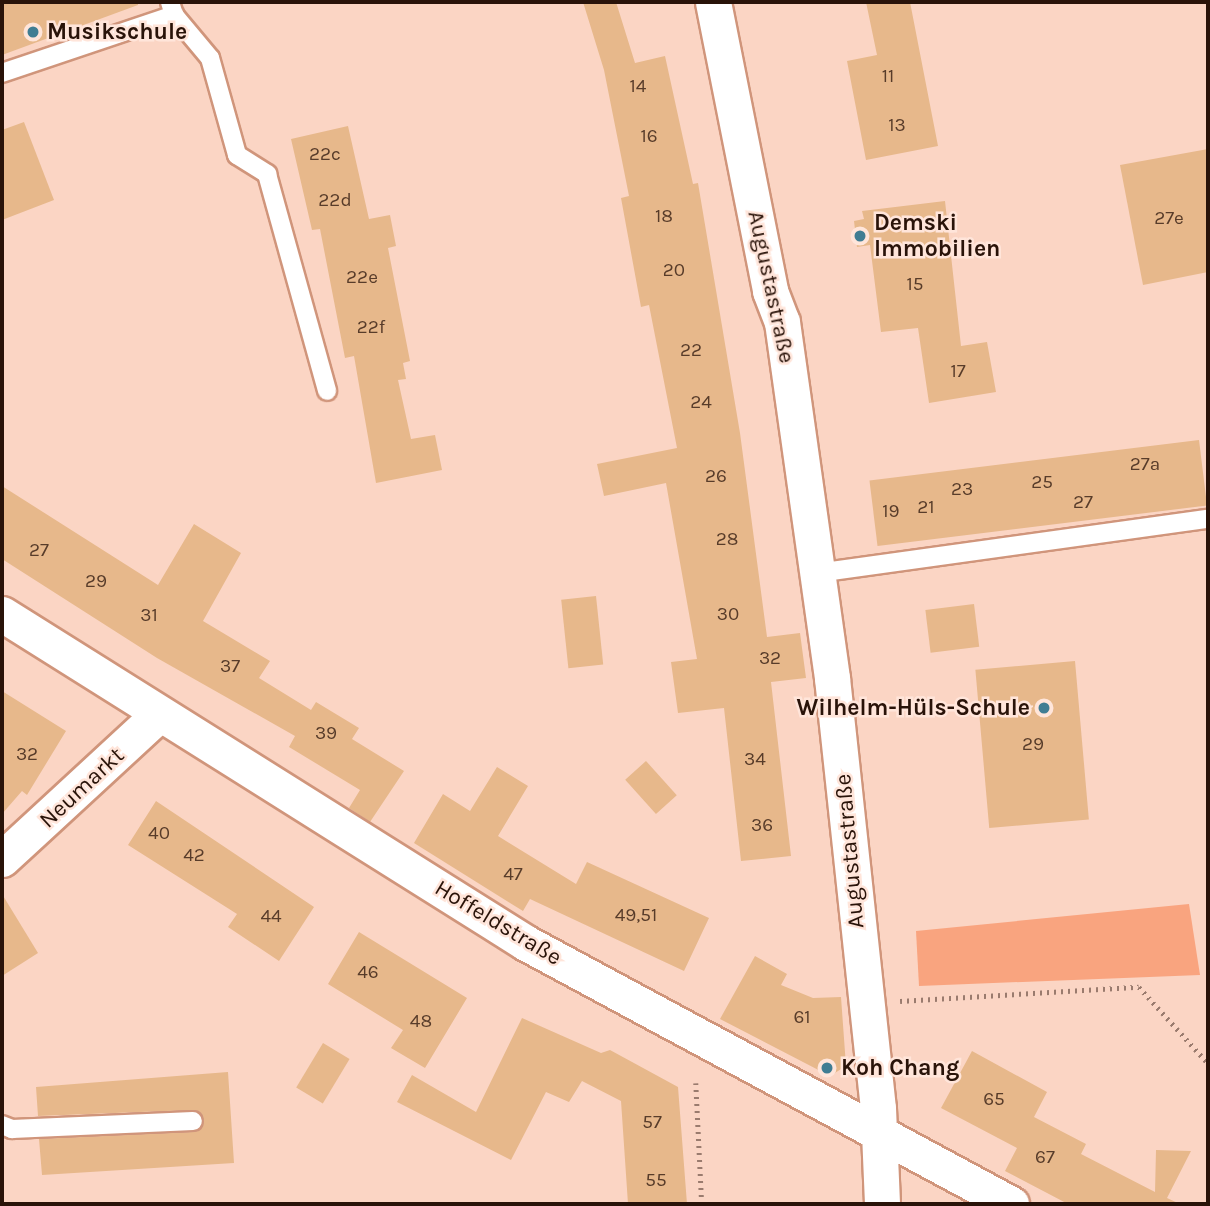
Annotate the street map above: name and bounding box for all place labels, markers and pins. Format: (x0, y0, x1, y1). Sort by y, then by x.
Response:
place label: Musikschule (47, 18, 187, 46)
marker: Musikschule (25, 24, 41, 40)
place label: Demski Immobilien (874, 209, 1000, 263)
marker: Demski Immobilien (852, 228, 868, 244)
place label: Wilhelm-Hüls-Schule (797, 694, 1030, 722)
marker: Wilhelm-Hüls-Schule (1036, 700, 1052, 716)
place label: Koh Chang (841, 1054, 959, 1082)
marker: Koh Chang (819, 1060, 835, 1076)

